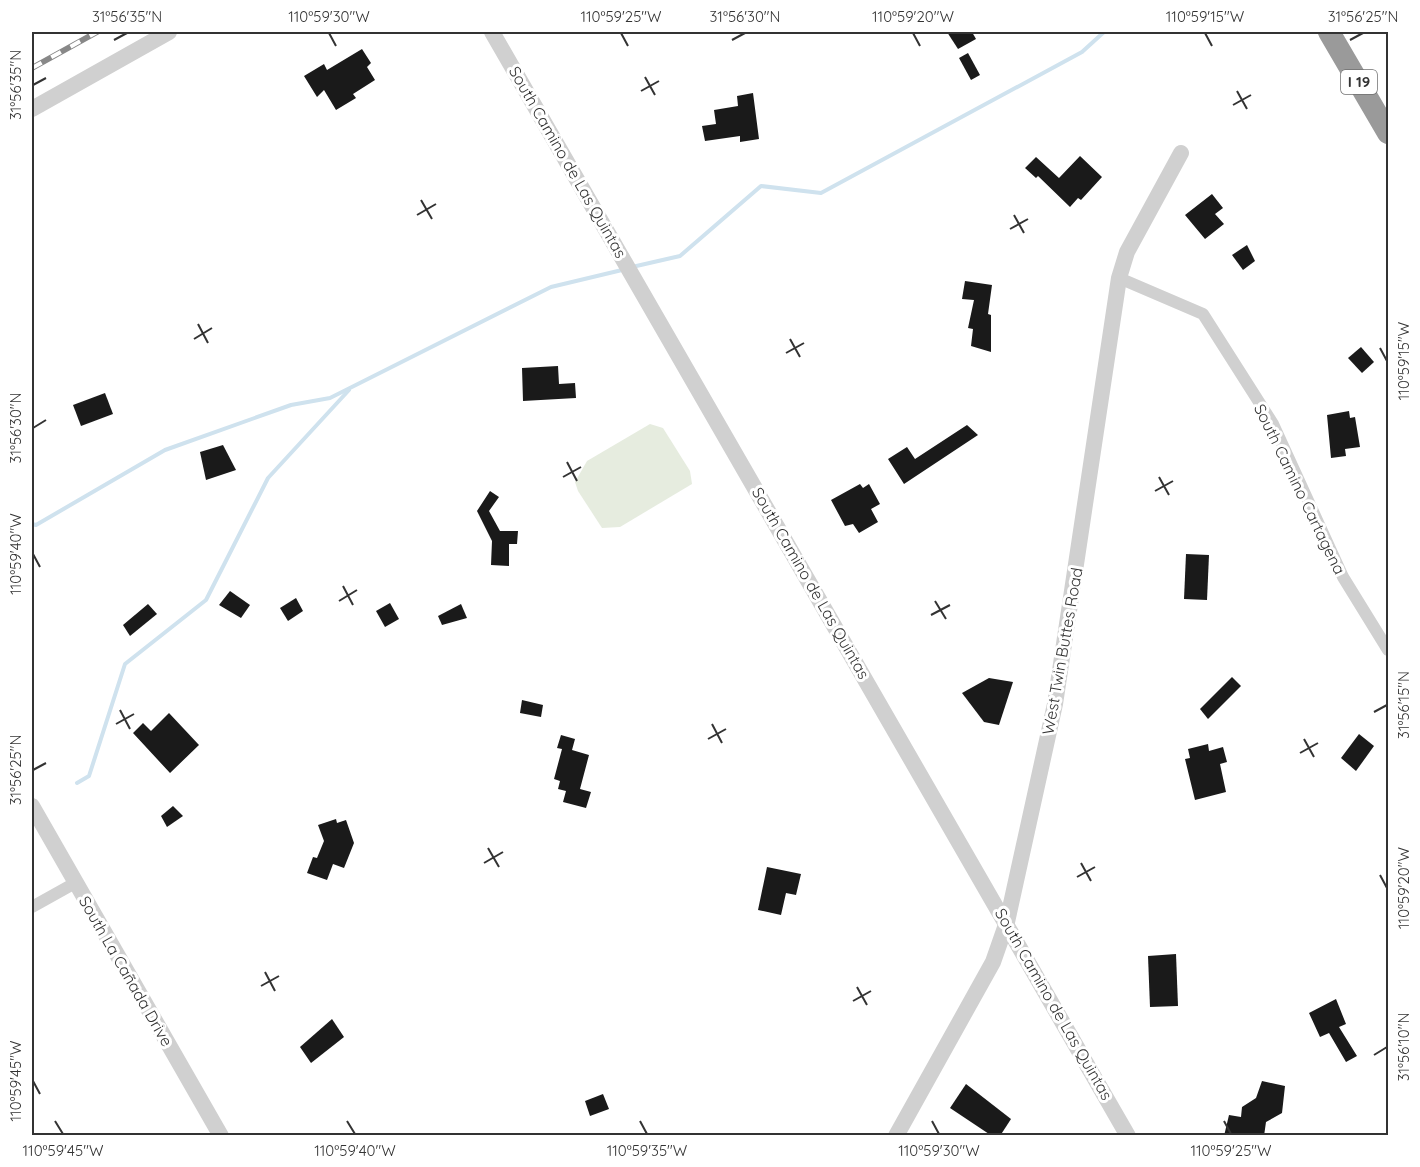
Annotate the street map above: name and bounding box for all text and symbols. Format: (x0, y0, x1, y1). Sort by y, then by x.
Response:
text: 31°56'35"N (92, 7, 162, 26)
text: 110°59'30"W (288, 7, 370, 26)
text: 110°59'25"W (580, 7, 662, 26)
text: 31°56'30"N (710, 7, 780, 26)
text: 110°59'20"W (872, 7, 954, 26)
text: 110°59'15"W (1166, 7, 1245, 26)
text: 31°56'25"N (1328, 7, 1398, 26)
text: 31°56'35"N (6, 50, 25, 120)
street label: South Camino de Las Quintas (505, 63, 631, 261)
road number: I 19 (1341, 70, 1377, 94)
text: 110°59'15"W (1394, 321, 1413, 400)
text: 31°56'30"N (6, 393, 25, 463)
street label: South Camino Cartagena (1250, 401, 1350, 577)
street label: South Camino de Las Quintas (748, 484, 874, 682)
text: 110°59'40"W (6, 513, 25, 595)
street label: West Twin Buttes Road (1037, 566, 1087, 736)
text: 31°56'15"N (1394, 671, 1413, 739)
text: 31°56'25"N (6, 735, 25, 805)
text: 110°59'20"W (1394, 847, 1413, 929)
street label: South La Cañada Drive (75, 892, 177, 1050)
street label: South Camino de Las Quintas (991, 905, 1117, 1103)
text: 31°56'10"N (1394, 1013, 1413, 1081)
text: 110°59'45"W (6, 1040, 25, 1121)
text: 110°59'45"W (23, 1141, 104, 1160)
text: 110°59'40"W (314, 1141, 396, 1160)
text: 110°59'35"W (607, 1141, 688, 1160)
text: 110°59'30"W (898, 1141, 980, 1160)
text: 110°59'25"W (1190, 1141, 1272, 1160)

